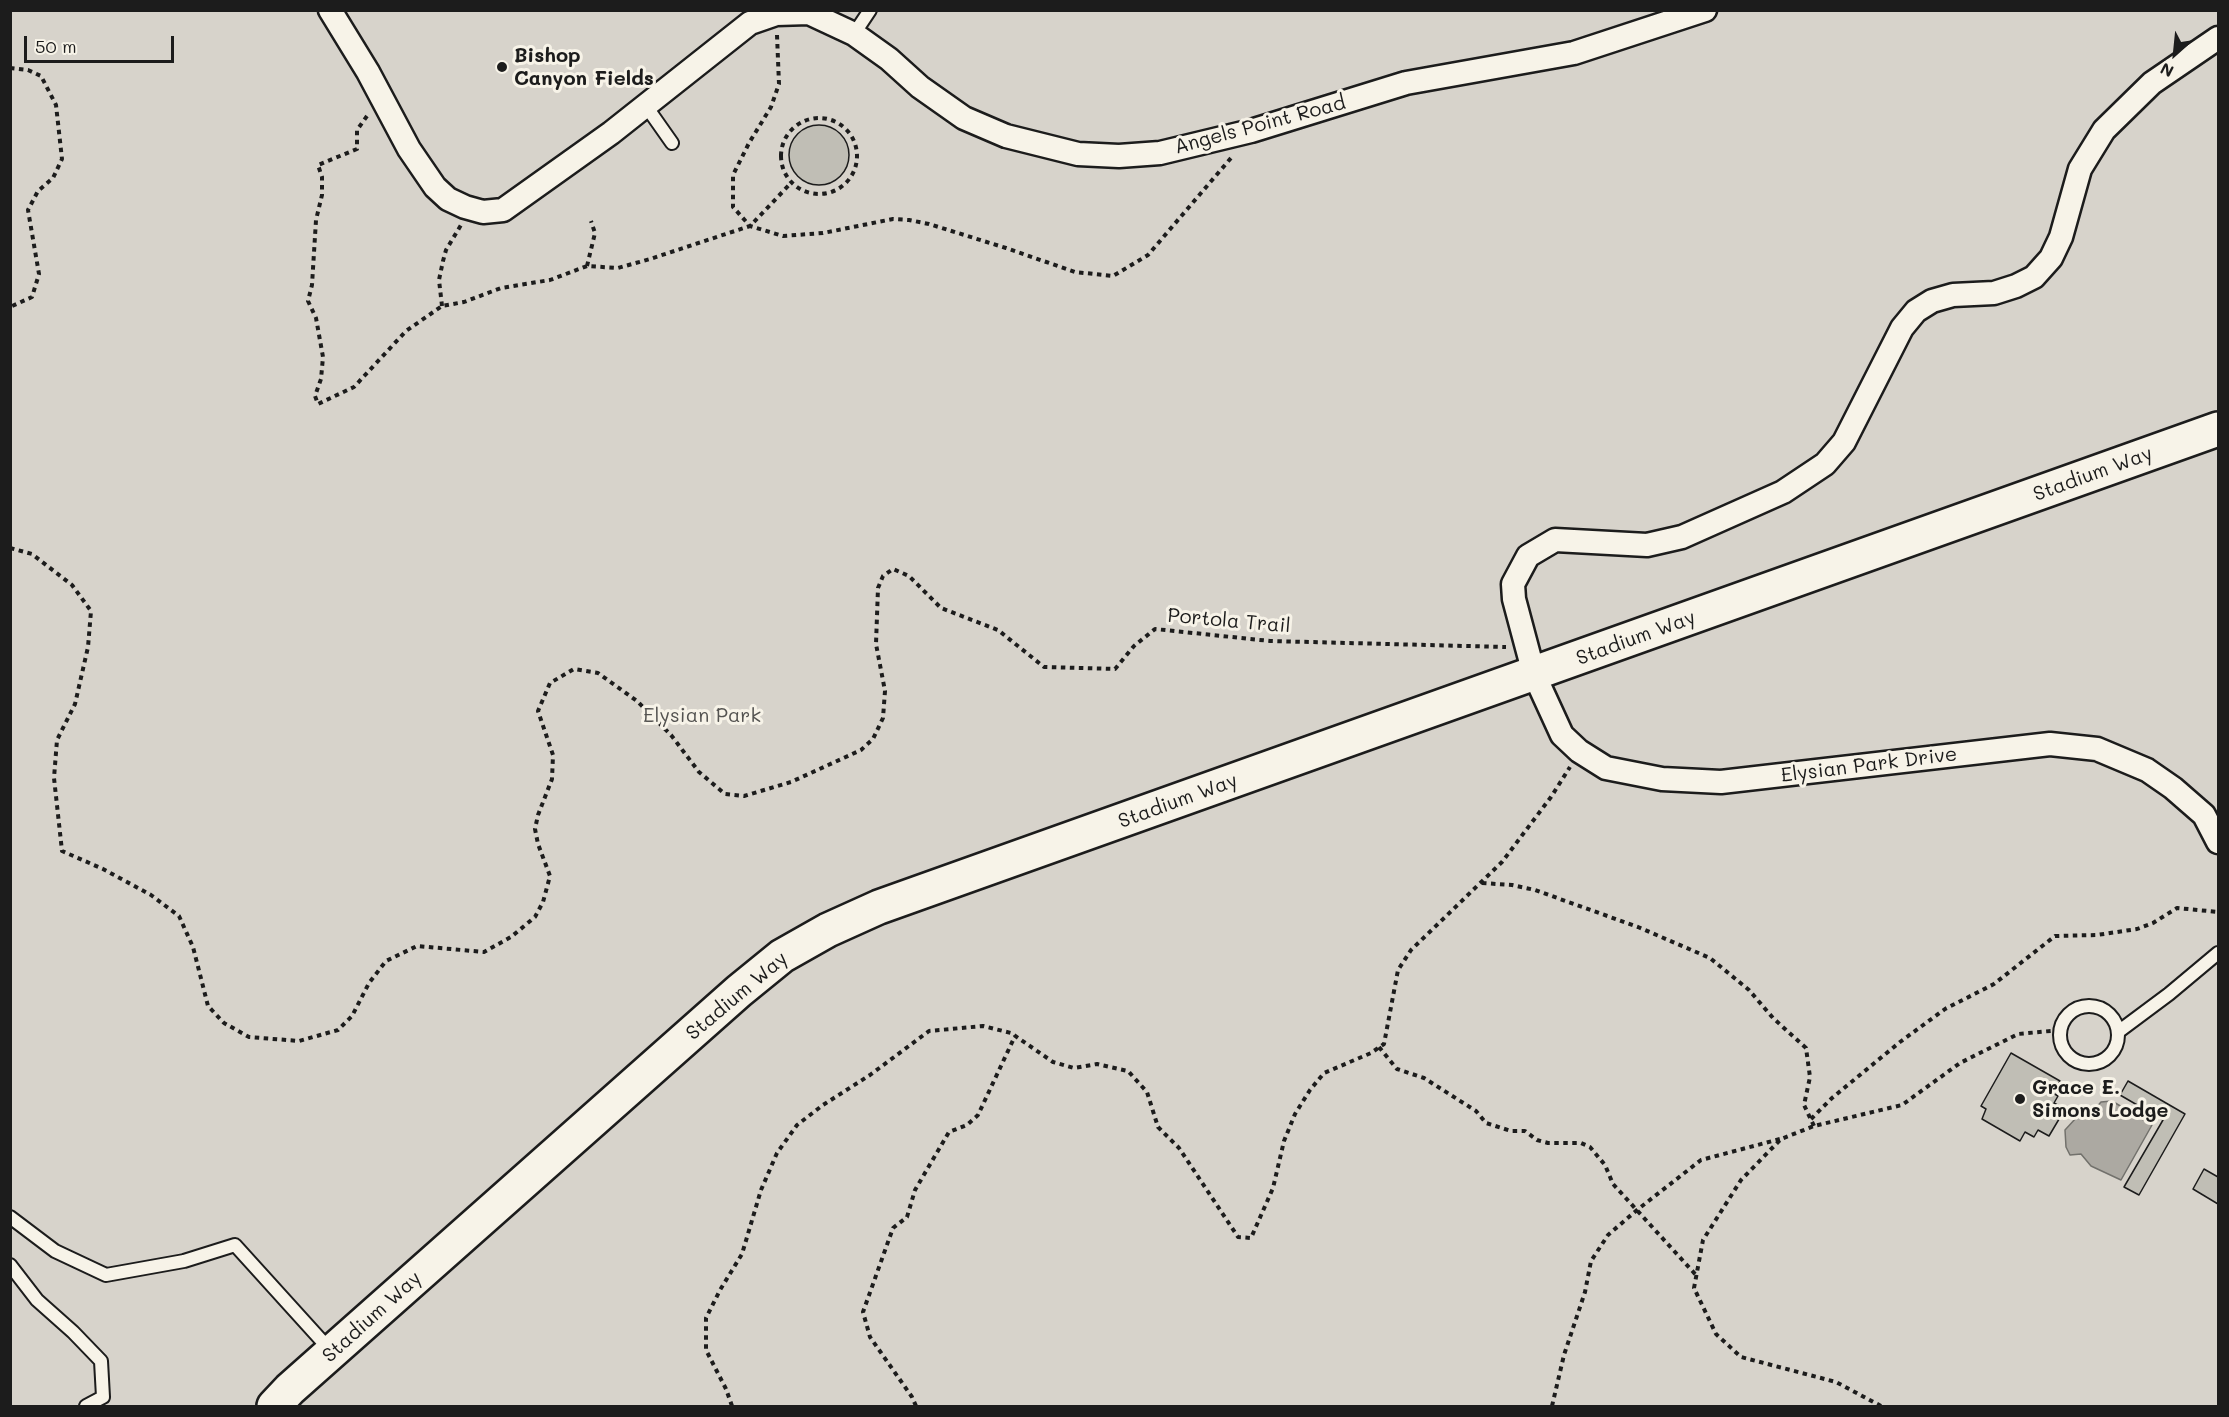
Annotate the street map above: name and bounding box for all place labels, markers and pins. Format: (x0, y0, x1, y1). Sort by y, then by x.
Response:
place label: Bishop Canyon Fields (514, 44, 654, 91)
marker: Bishop Canyon Fields (495, 60, 509, 74)
place label: Grace E. Simons Lodge (2032, 1076, 2168, 1123)
marker: Grace E. Simons Lodge (2013, 1092, 2027, 1106)

